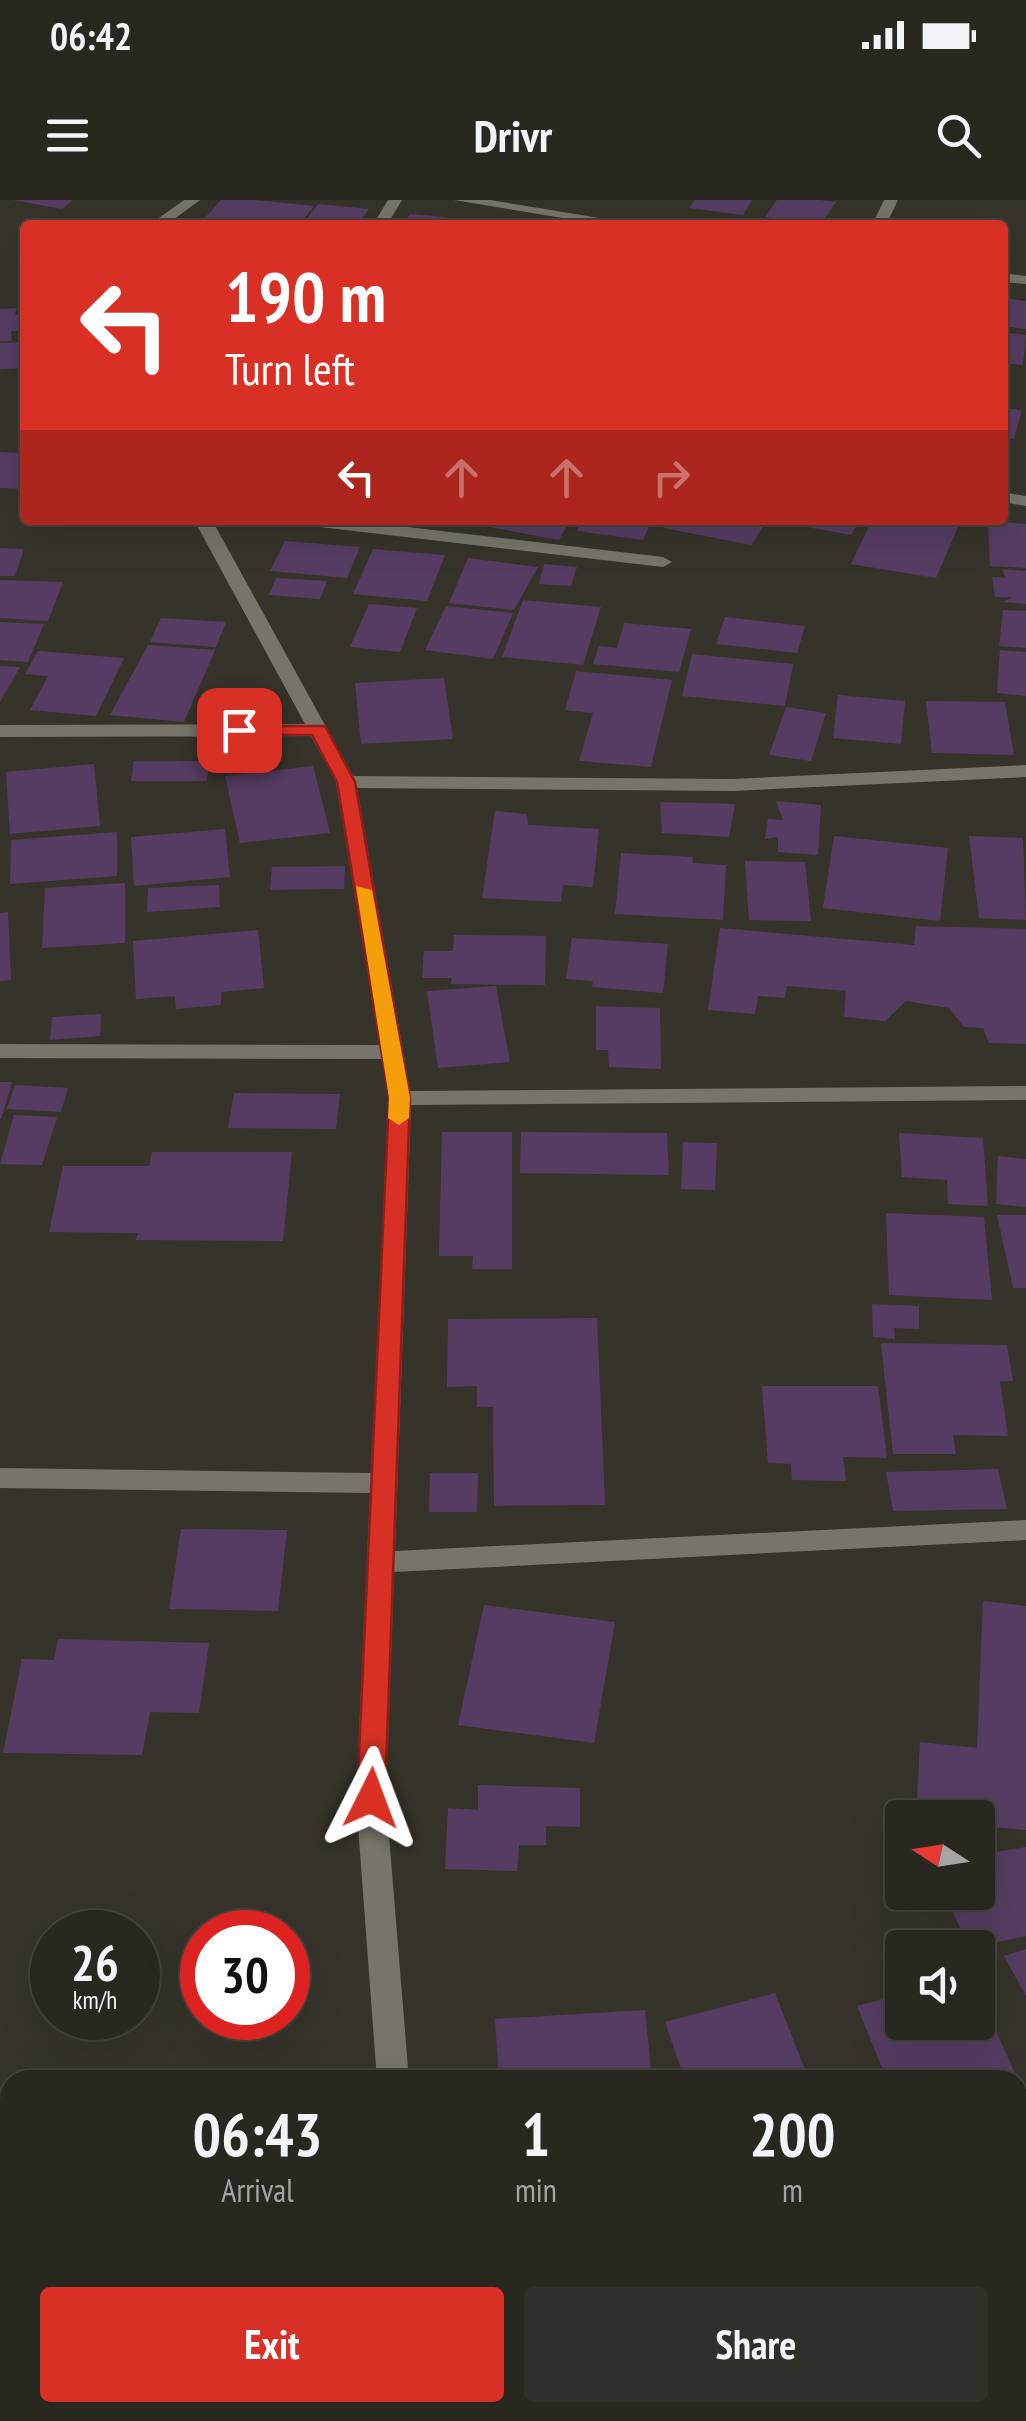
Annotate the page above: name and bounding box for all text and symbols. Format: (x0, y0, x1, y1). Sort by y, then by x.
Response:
text: 06:42 (50, 11, 132, 60)
text: Drivr (474, 106, 552, 164)
icon: menu (40, 108, 95, 163)
icon: search (931, 108, 986, 163)
text: 190 m (225, 251, 386, 341)
icon: left (60, 260, 190, 390)
text: Turn left (225, 339, 355, 397)
icon: left (329, 450, 384, 505)
icon: ahead (434, 450, 489, 505)
icon: ahead (539, 450, 594, 505)
icon: right (644, 450, 699, 505)
pin (197, 688, 282, 773)
icon: arrive (212, 703, 267, 758)
position arrow (319, 1746, 423, 1850)
north arrow (885, 1800, 995, 1910)
map controls (885, 1800, 995, 2040)
speed limit sign: 30 (180, 1910, 310, 2040)
text: 26 (71, 1930, 119, 1995)
button: sound (885, 1930, 995, 2040)
text: km/h (73, 1984, 117, 2016)
text: 06:43 (193, 2095, 322, 2173)
text: 1 (522, 2095, 550, 2173)
text: 200 (749, 2095, 835, 2173)
text: Arrival (221, 2169, 294, 2211)
text: min (515, 2169, 557, 2211)
text: m (782, 2169, 803, 2211)
button: Exit (40, 2287, 504, 2402)
button: Share (524, 2287, 988, 2402)

